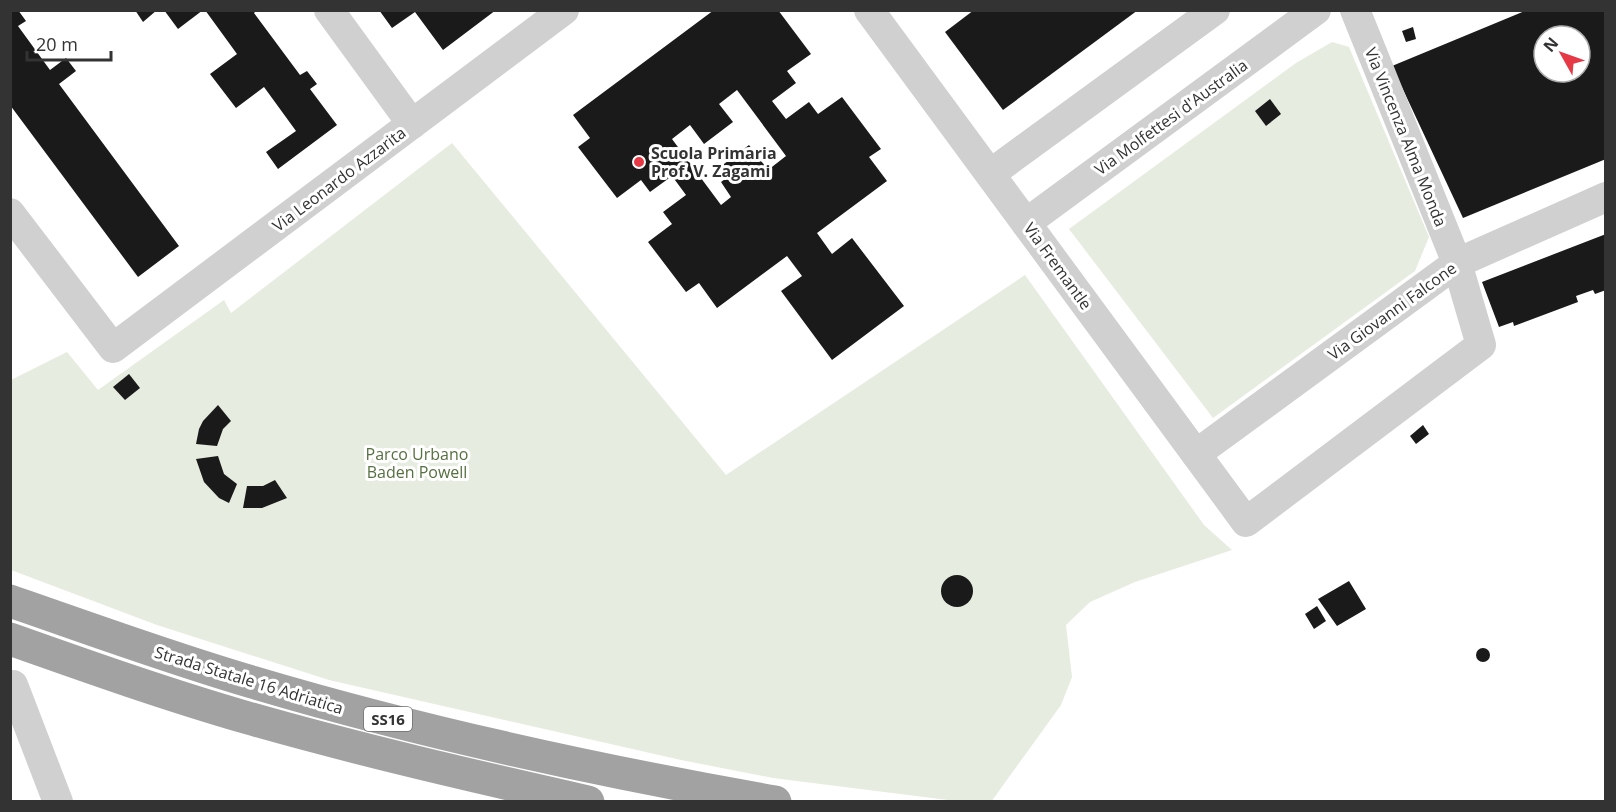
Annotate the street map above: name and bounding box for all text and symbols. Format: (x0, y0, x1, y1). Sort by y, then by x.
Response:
scale bar (27, 24, 111, 62)
north arrow (1532, 24, 1592, 84)
text: 20 m (36, 32, 78, 56)
text: N (1538, 32, 1563, 56)
street label: Via Vincenza Alma Monda (1360, 44, 1452, 230)
street label: Via Molfettesi d'Australia (1090, 54, 1252, 180)
street label: Via Leonardo Azzarita (268, 122, 410, 236)
place label: Scuola Primaria Prof. V. Zagami (651, 142, 777, 182)
marker: Scuola Primaria Prof. V. Zagami (632, 155, 646, 169)
street label: Via Fremantle (1019, 218, 1097, 314)
street label: Via Giovanni Falcone (1323, 257, 1461, 365)
park label: Parco Urbano Baden Powell (366, 443, 468, 483)
street label: Strada Statale 16 Adriatica (152, 641, 346, 719)
road number: SS16 (364, 707, 412, 731)

